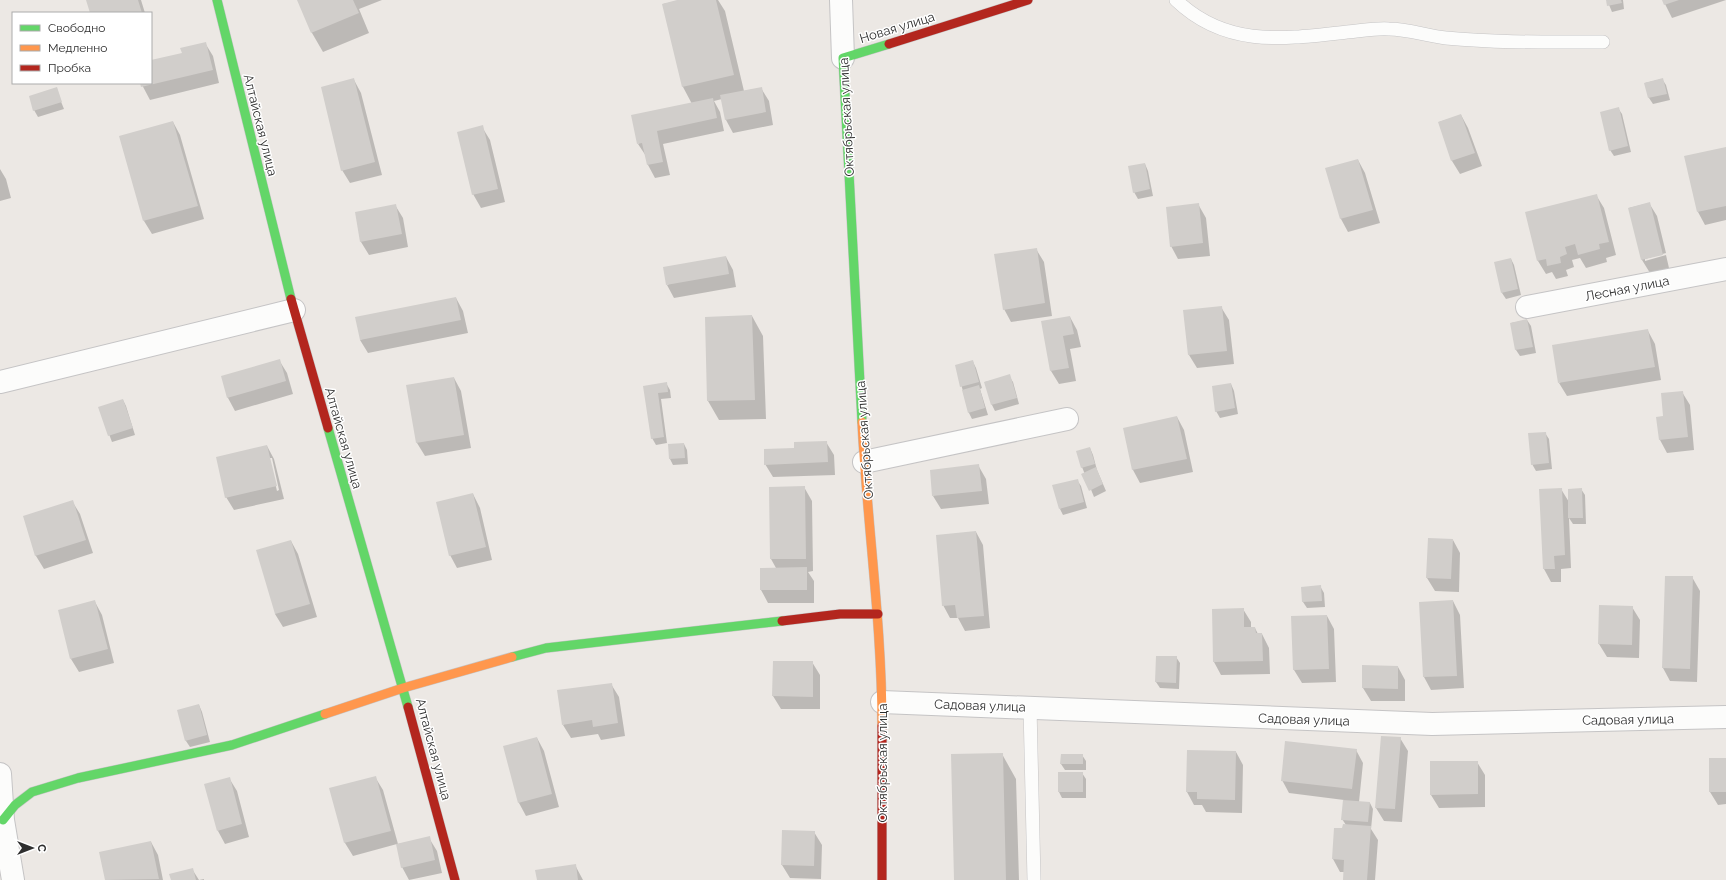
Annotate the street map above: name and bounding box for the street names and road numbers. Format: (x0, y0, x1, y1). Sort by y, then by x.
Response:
street label: Новая улица (858, 9, 937, 46)
street label: Октябрьская улица (836, 57, 857, 177)
street label: Алтайская улица (241, 73, 280, 178)
street label: Лесная улица (1584, 273, 1670, 304)
street label: Октябрьская улица (853, 380, 876, 500)
street label: Алтайская улица (322, 386, 365, 490)
street label: Садовая улица (934, 696, 1026, 715)
street label: Алтайская улица (413, 697, 454, 802)
street label: Октябрьская улица (875, 704, 890, 823)
street label: Садовая улица (1258, 710, 1350, 729)
street label: Садовая улица (1582, 711, 1674, 728)

